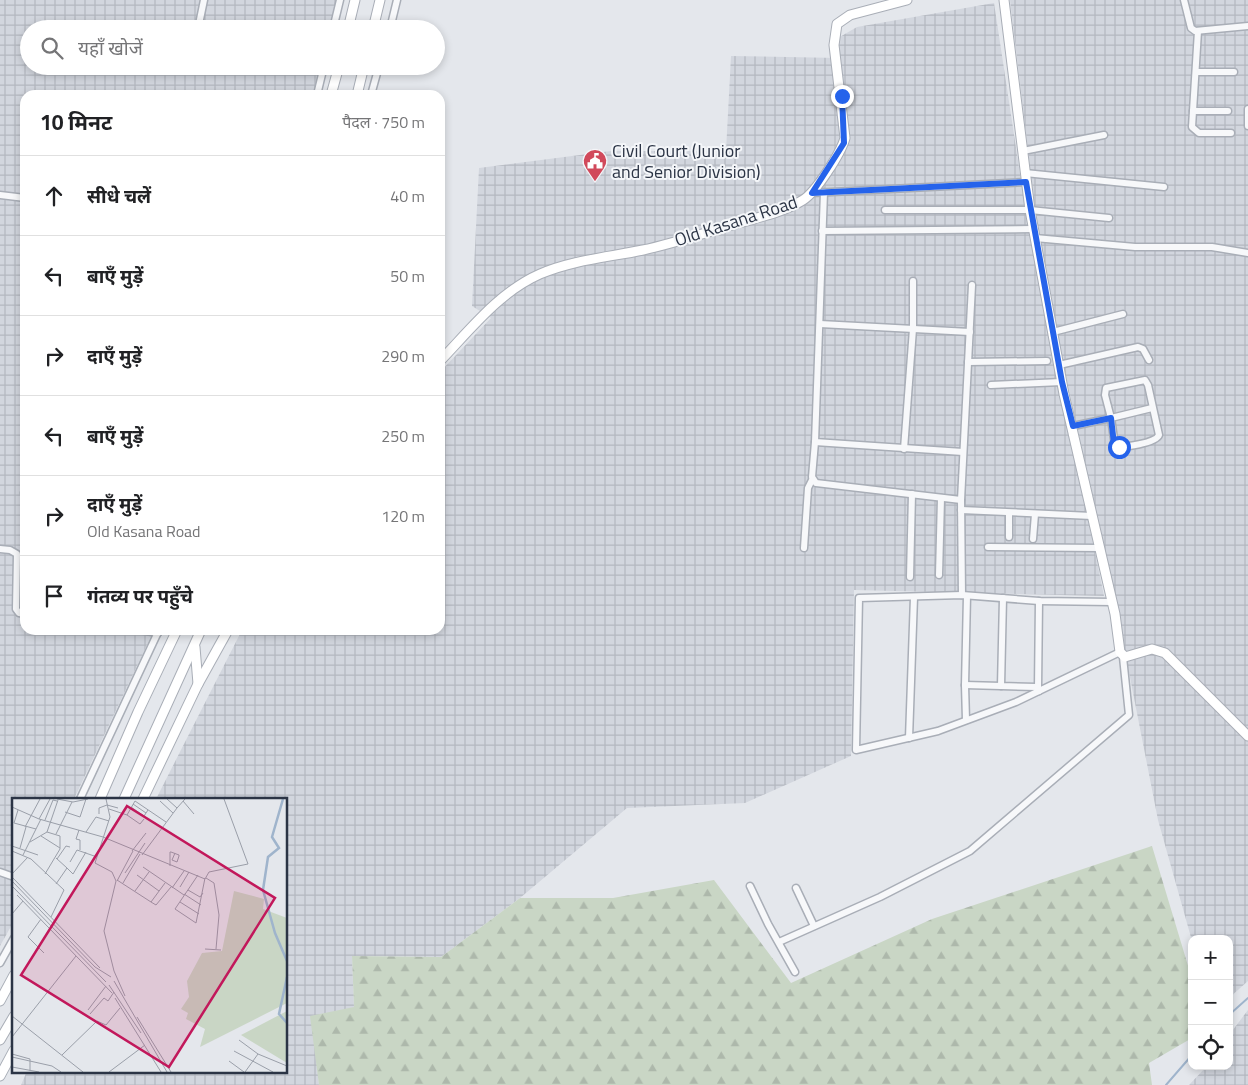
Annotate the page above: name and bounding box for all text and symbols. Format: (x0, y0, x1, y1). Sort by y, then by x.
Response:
search box (20, 20, 445, 75)
text: यहाँ खोजें (78, 33, 143, 62)
icon: search (38, 34, 66, 62)
route end (831, 85, 854, 108)
text: 10 मिनट (40, 106, 112, 138)
text: पैदल · 750 m (342, 110, 425, 134)
place label: Civil Court (Junior and Senior Division) (612, 137, 761, 185)
public building icon: Civil Court (Junior and Senior Division) (582, 148, 608, 182)
text: सीधे चलें (87, 181, 151, 210)
icon: ahead (40, 182, 68, 210)
text: 40 m (390, 184, 425, 208)
street label: Old Kasana Road (671, 188, 801, 253)
text: बाएँ मुड़ें (87, 261, 143, 290)
icon: left (40, 262, 68, 290)
text: 50 m (390, 264, 425, 288)
text: दाएँ मुड़ें (87, 341, 142, 370)
icon: right (40, 342, 68, 370)
text: 290 m (381, 344, 425, 368)
text: बाएँ मुड़ें (87, 421, 143, 450)
icon: left (40, 422, 68, 450)
text: 250 m (381, 424, 425, 448)
route start (1108, 436, 1131, 459)
text: दाएँ मुड़ें (87, 489, 142, 518)
icon: right (40, 502, 68, 530)
text: 120 m (381, 504, 425, 528)
text: Old Kasana Road (87, 519, 201, 543)
text: गंतव्य पर पहुँचे (87, 581, 193, 610)
icon: arrive (40, 582, 68, 610)
inset map (12, 798, 288, 1072)
map controls (1188, 935, 1233, 1070)
button: + (1188, 935, 1233, 980)
button: − (1188, 980, 1233, 1025)
button: locate (1188, 1025, 1233, 1070)

